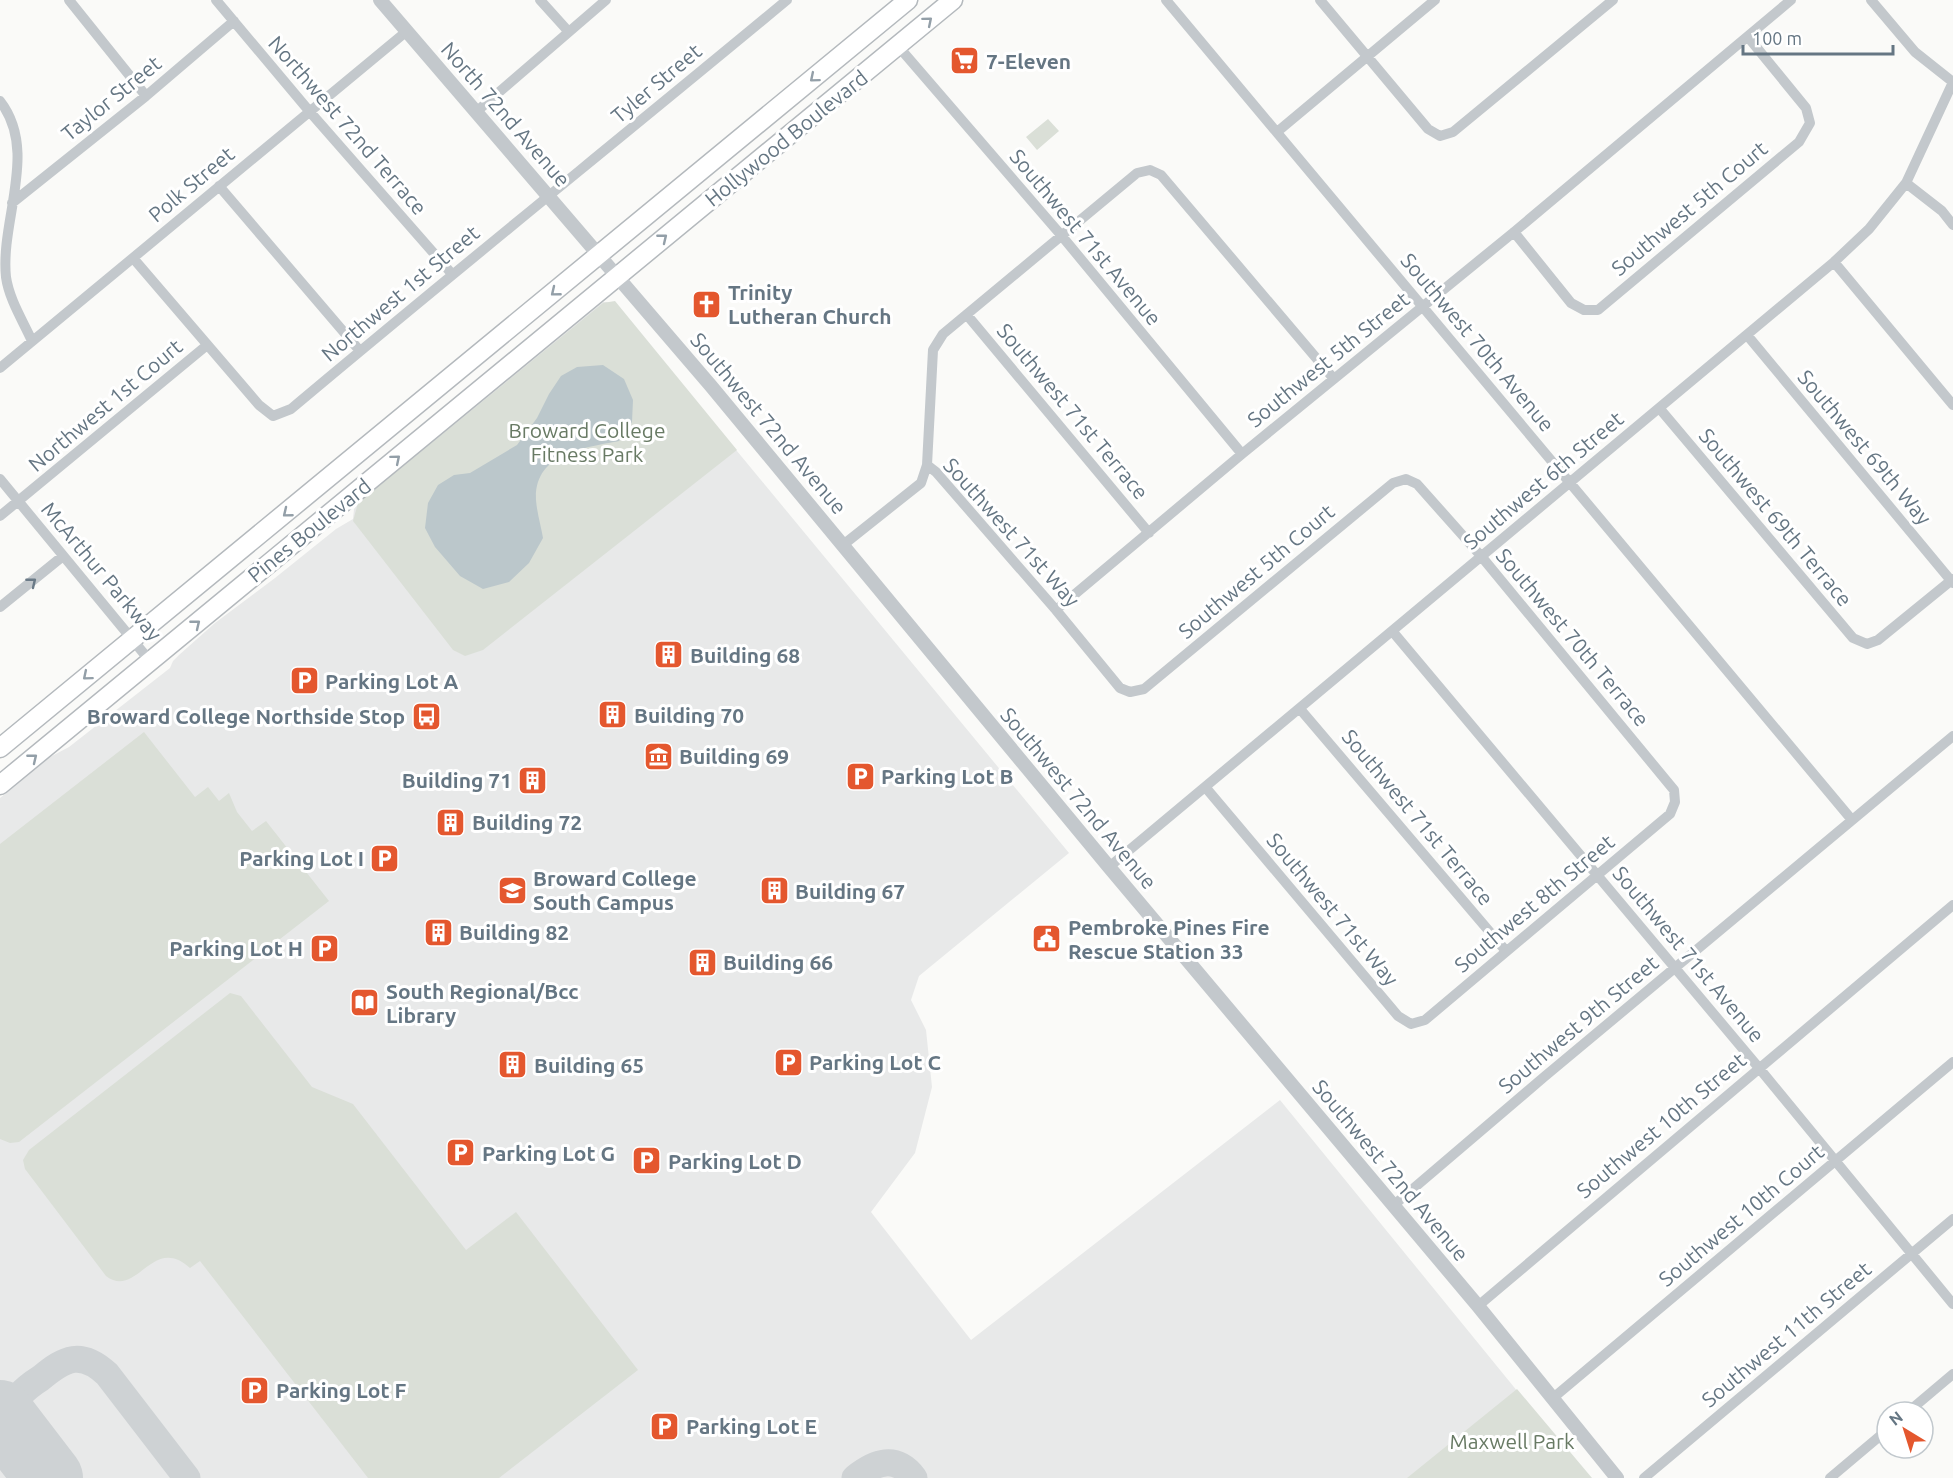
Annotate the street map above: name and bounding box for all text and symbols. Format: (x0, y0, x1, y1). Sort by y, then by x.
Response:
one-way arrow (921, 17, 932, 28)
scale bar (1743, 18, 1893, 56)
text: 100 m (1752, 28, 1802, 48)
street label: Northwest 72nd Terrace (264, 31, 432, 219)
street label: North 72nd Avenue (437, 37, 575, 191)
street label: Tyler Street (606, 38, 706, 128)
supermarket icon: 7-Eleven (949, 45, 981, 77)
place label: 7-Eleven (986, 49, 1071, 73)
street label: Taylor Street (56, 51, 166, 145)
street label: Hollywood Boulevard (700, 65, 872, 211)
one-way arrow (810, 70, 821, 81)
street label: Southwest 5th Court (1606, 136, 1772, 280)
street label: Polk Street (143, 141, 239, 227)
street label: Southwest 71st Avenue (1005, 144, 1167, 330)
street label: Northwest 1st Street (316, 220, 484, 366)
one-way arrow (656, 234, 667, 245)
street label: Southwest 70th Avenue (1396, 248, 1560, 436)
place label: Trinity Lutheran Church (728, 280, 891, 328)
one-way arrow (551, 285, 562, 296)
street label: Southwest 5th Street (1242, 286, 1414, 432)
church icon: Trinity Lutheran Church (691, 288, 723, 320)
street label: Southwest 71st Terrace (993, 318, 1153, 504)
street label: Southwest 72nd Avenue (686, 328, 852, 518)
street label: Northwest 1st Court (23, 334, 187, 476)
street label: Southwest 69th Way (1793, 365, 1937, 529)
street label: Southwest 6th Street (1458, 406, 1628, 554)
park label: Broward College Fitness Park (508, 418, 666, 466)
street label: Southwest 69th Terrace (1695, 423, 1857, 611)
street label: Southwest 71st Way (939, 453, 1085, 611)
one-way arrow (389, 455, 400, 466)
street label: Pines Boulevard (243, 473, 375, 587)
street label: McArthur Parkway (37, 497, 167, 645)
street label: Southwest 5th Court (1173, 499, 1339, 643)
one-way arrow (283, 505, 294, 516)
street label: Southwest 70th Terrace (1492, 543, 1654, 731)
one-way arrow (25, 578, 36, 589)
one-way arrow (189, 620, 200, 631)
building icon: Building 68 (653, 639, 685, 671)
place label: Building 68 (690, 643, 800, 667)
parking icon: Parking Lot A (288, 665, 320, 697)
one-way arrow (83, 669, 94, 680)
place label: Parking Lot A (325, 669, 458, 693)
building icon: Building 70 (597, 699, 629, 731)
bus stop icon: Broward College Northside Stop (410, 700, 442, 732)
place label: Building 70 (634, 703, 744, 727)
street label: Southwest 72nd Avenue (996, 703, 1162, 893)
place label: Broward College Northside Stop (87, 704, 405, 728)
street label: Southwest 71st Terrace (1338, 724, 1498, 910)
museum icon: Building 69 (642, 740, 674, 772)
place label: Building 69 (679, 744, 789, 768)
one-way arrow (26, 754, 37, 765)
parking icon: Parking Lot B (844, 760, 876, 792)
building icon: Building 71 (517, 764, 549, 796)
place label: Parking Lot B (881, 764, 1013, 788)
place label: Building 71 (402, 768, 512, 792)
building icon: Building 72 (435, 806, 467, 838)
place label: Building 72 (472, 810, 582, 834)
street label: Southwest 71st Way (1262, 828, 1404, 990)
street label: Southwest 8th Street (1449, 829, 1619, 977)
parking icon: Parking Lot I (369, 842, 401, 874)
place label: Parking Lot I (239, 846, 364, 870)
street label: Southwest 71st Avenue (1608, 861, 1770, 1047)
place label: Broward College South Campus (533, 866, 697, 914)
school or university icon: Broward College South Campus (496, 874, 528, 906)
building icon: Building 67 (758, 875, 790, 907)
place label: Building 67 (795, 879, 905, 903)
place label: Pembroke Pines Fire Rescue Station 33 (1068, 915, 1270, 963)
building icon: Building 82 (422, 916, 454, 948)
place label: Building 82 (459, 920, 569, 944)
public building icon: Pembroke Pines Fire Rescue Station 33 (1031, 923, 1063, 955)
parking icon: Parking Lot H (308, 932, 340, 964)
place label: Parking Lot H (169, 936, 303, 960)
building icon: Building 66 (686, 946, 718, 978)
place label: Building 66 (723, 950, 833, 974)
street label: Southwest 9th Street (1493, 950, 1663, 1098)
place label: South Regional/Bcc Library (386, 979, 579, 1027)
library icon: South Regional/Bcc Library (349, 987, 381, 1019)
parking icon: Parking Lot C (772, 1046, 804, 1078)
street label: Southwest 10th Street (1572, 1047, 1750, 1203)
building icon: Building 65 (497, 1049, 529, 1081)
place label: Parking Lot C (809, 1050, 941, 1074)
place label: Building 65 (534, 1053, 644, 1077)
street label: Southwest 72nd Avenue (1308, 1075, 1474, 1265)
parking icon: Parking Lot G (445, 1137, 477, 1169)
street label: Southwest 10th Court (1654, 1139, 1828, 1291)
place label: Parking Lot G (482, 1141, 615, 1165)
parking icon: Parking Lot D (631, 1145, 663, 1177)
place label: Parking Lot D (668, 1149, 802, 1173)
street label: Southwest 11th Street (1697, 1256, 1875, 1412)
parking icon: Parking Lot F (239, 1374, 271, 1406)
place label: Parking Lot F (276, 1378, 406, 1402)
north arrow (1875, 1400, 1935, 1460)
text: N (1886, 1407, 1906, 1429)
parking icon: Parking Lot E (649, 1410, 681, 1442)
place label: Parking Lot E (686, 1414, 817, 1438)
park label: Maxwell Park (1449, 1429, 1575, 1453)

